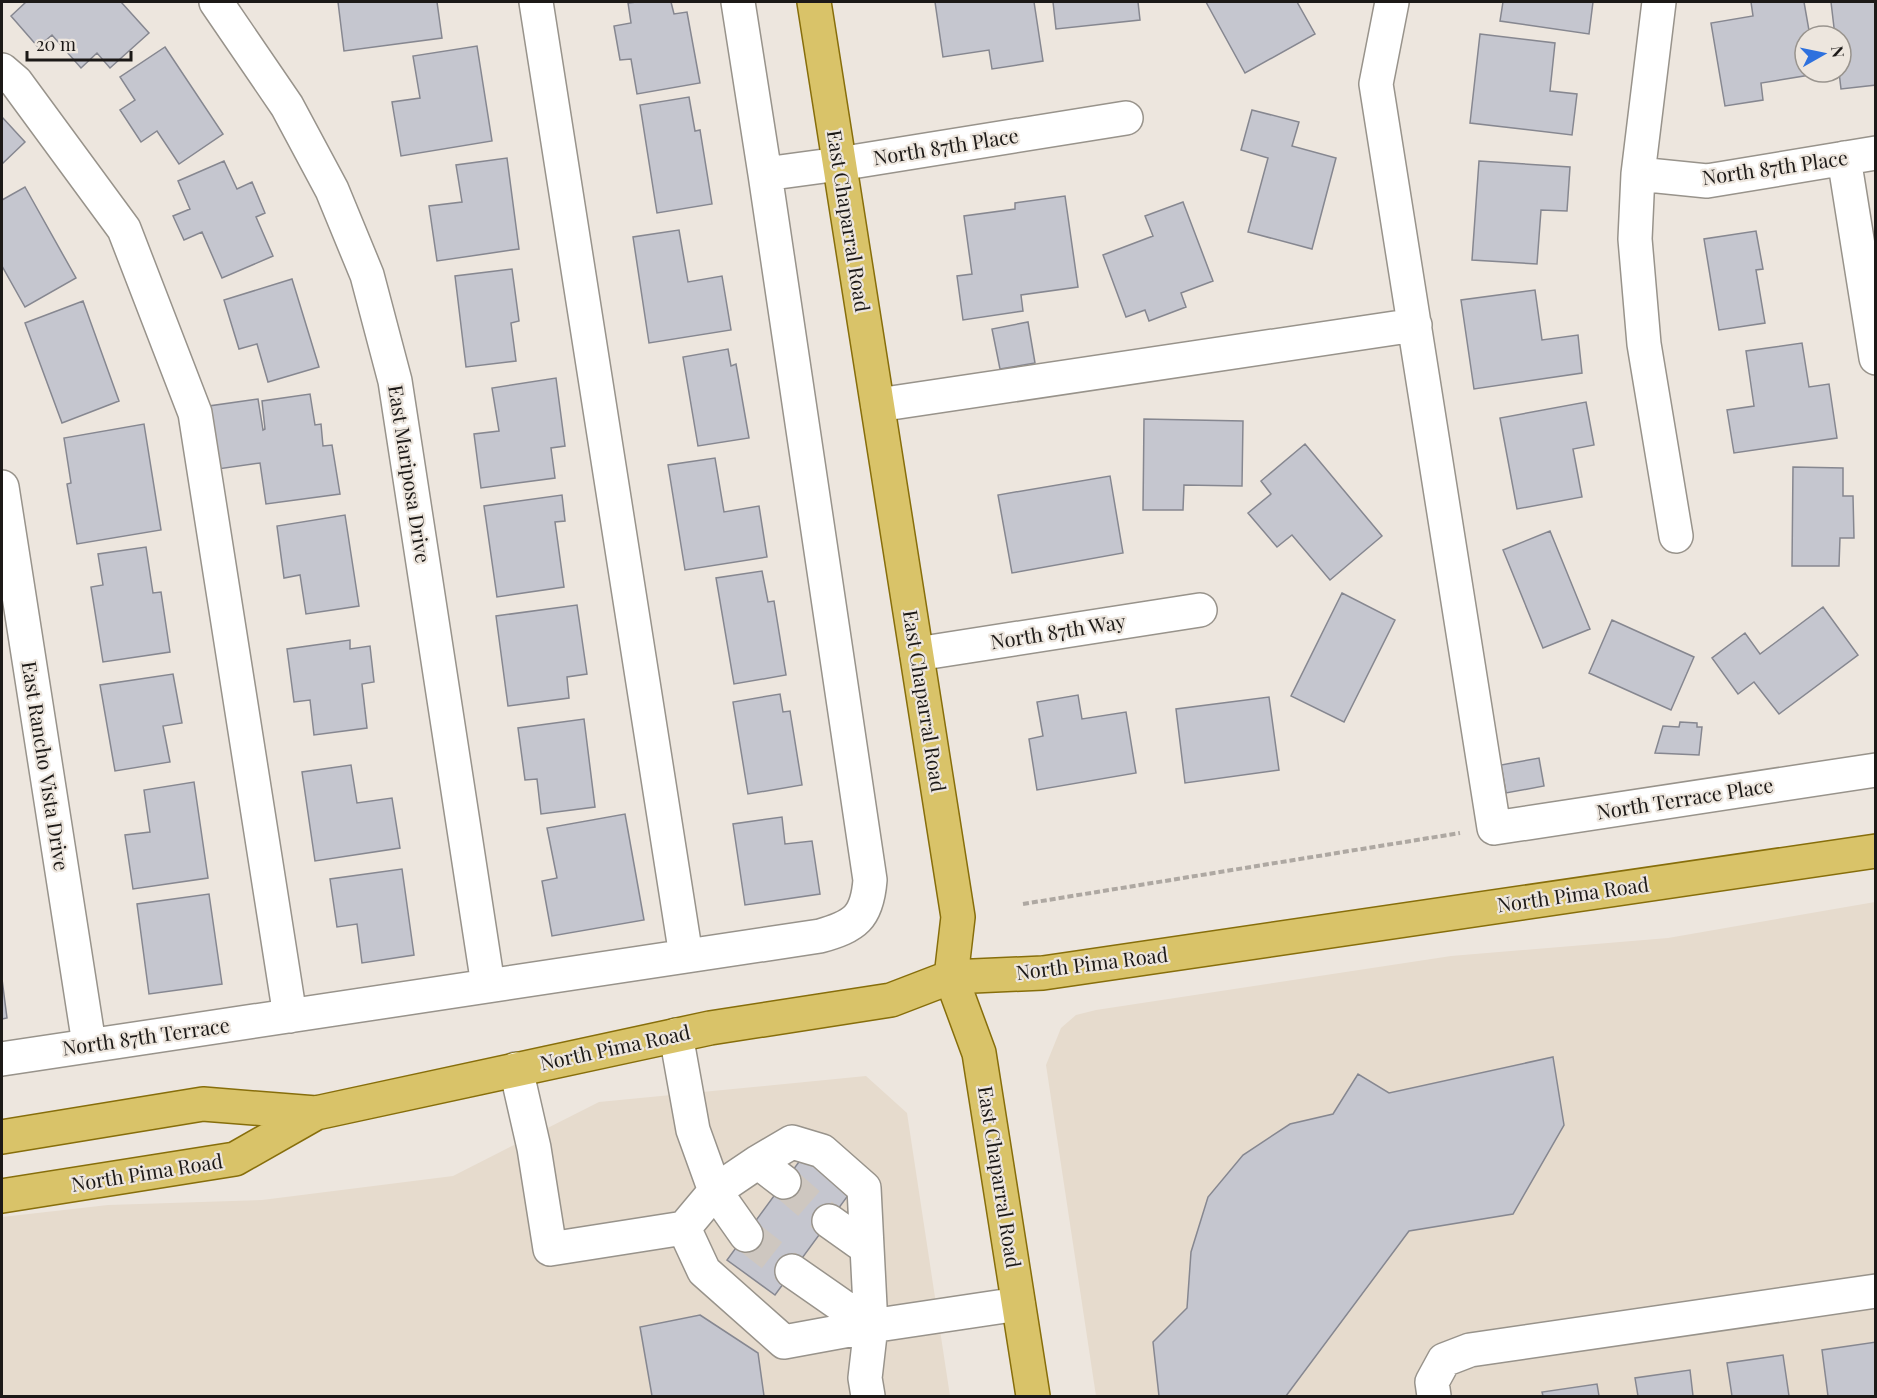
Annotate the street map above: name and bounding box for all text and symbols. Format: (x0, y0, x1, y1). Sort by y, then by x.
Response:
scale bar (27, 24, 130, 62)
north arrow (1793, 24, 1853, 84)
text: 20 m (36, 32, 76, 56)
text: N (1827, 44, 1850, 59)
street label: North 87th Place (871, 121, 1020, 170)
street label: East Chaparral Road (822, 128, 877, 314)
street label: North 87th Place (1700, 143, 1849, 190)
street label: East Mariposa Drive (383, 383, 438, 565)
street label: North 87th Way (988, 607, 1127, 655)
street label: East Chaparral Road (898, 608, 953, 794)
street label: East Rancho Vista Drive (17, 659, 76, 873)
street label: North Terrace Place (1595, 770, 1775, 825)
street label: North Pima Road (1495, 869, 1651, 918)
street label: North Pima Road (1014, 940, 1170, 985)
street label: North 87th Terrace (60, 1010, 231, 1061)
street label: North Pima Road (537, 1017, 693, 1076)
street label: East Chaparral Road (973, 1084, 1028, 1270)
street label: North Pima Road (69, 1146, 225, 1197)

